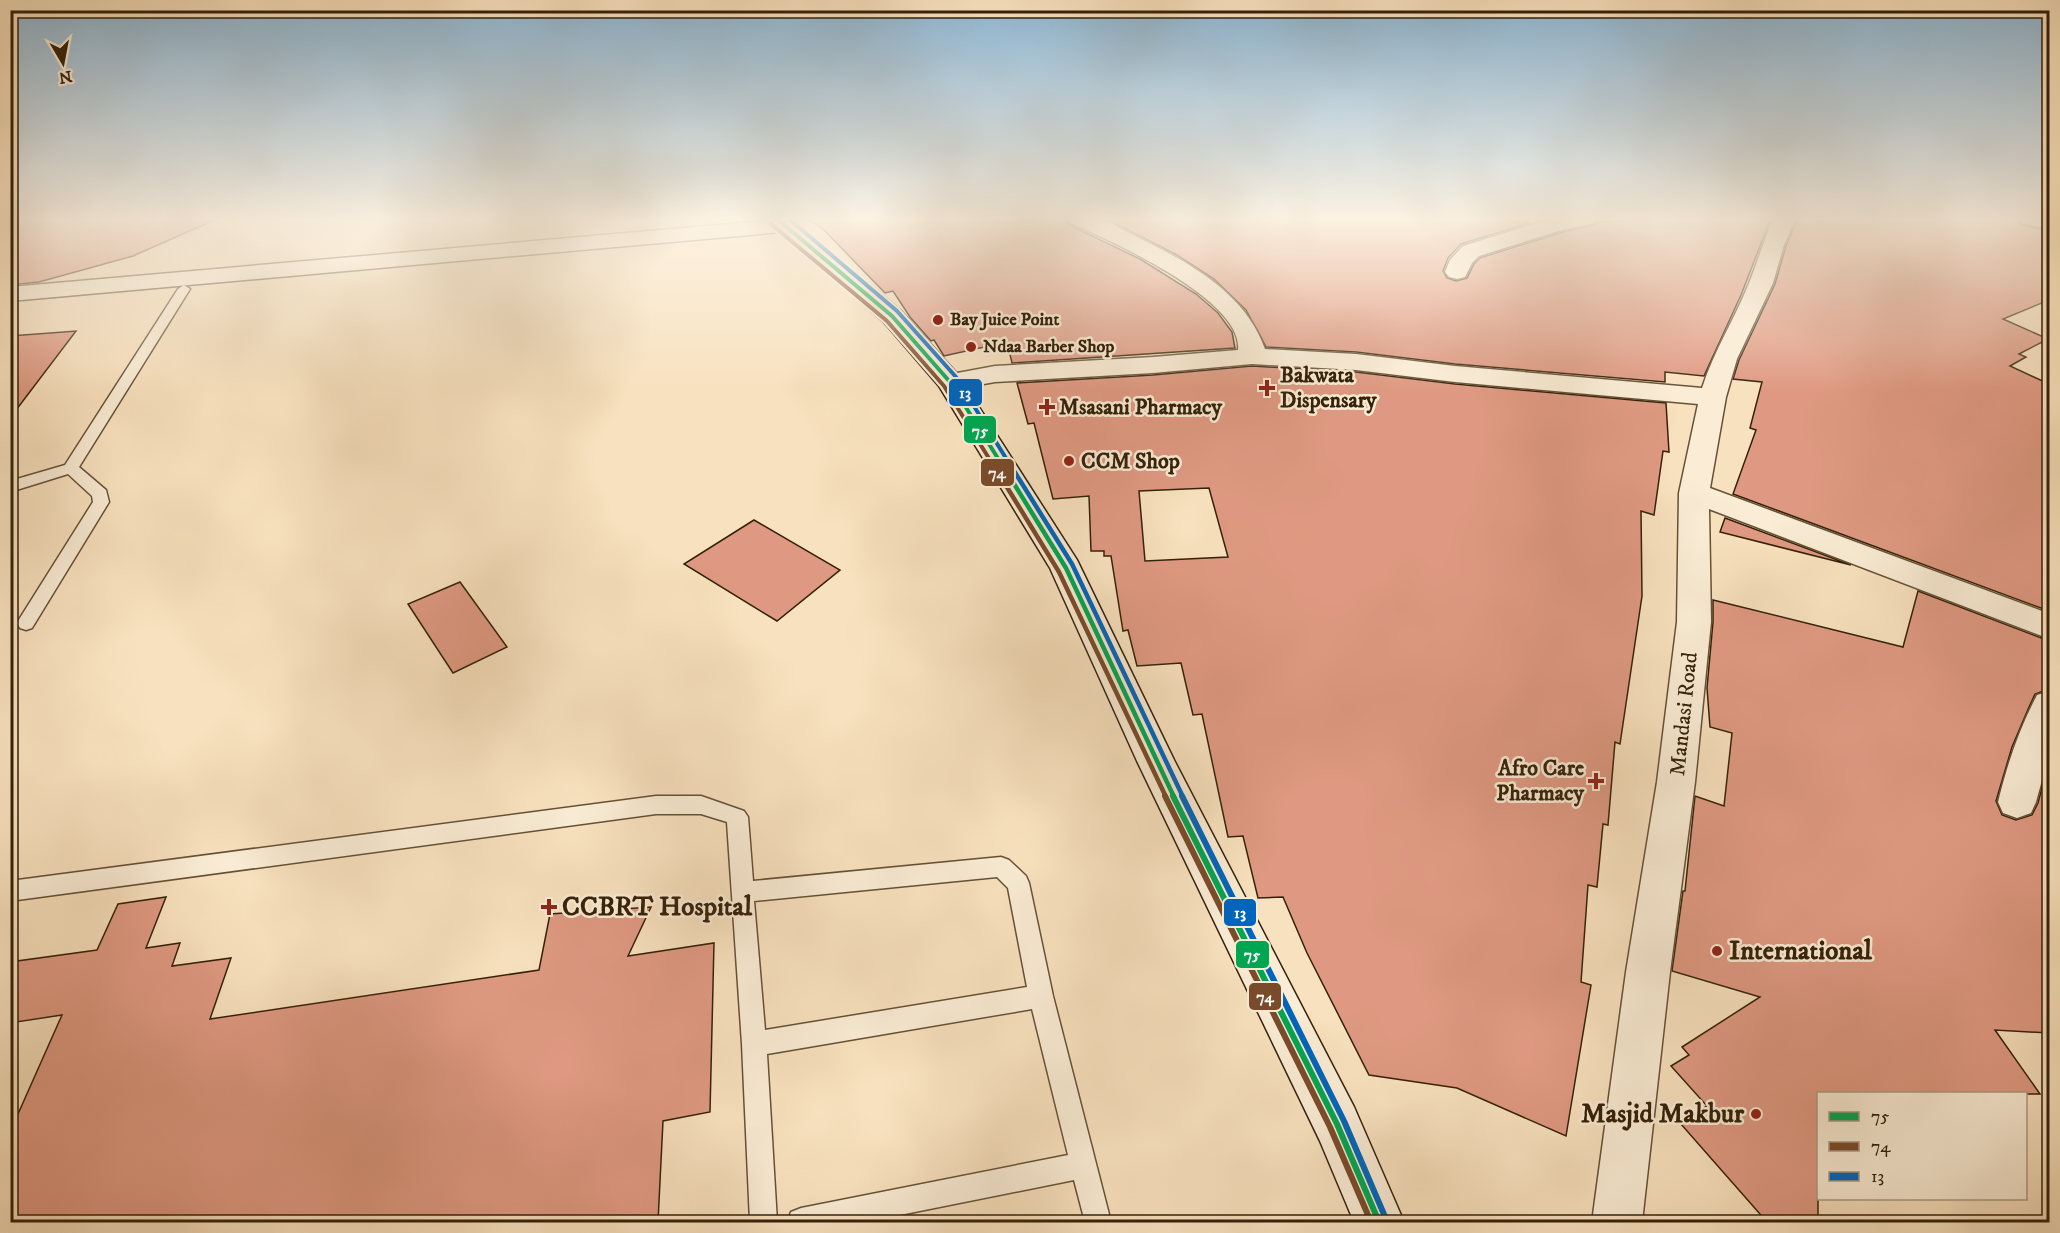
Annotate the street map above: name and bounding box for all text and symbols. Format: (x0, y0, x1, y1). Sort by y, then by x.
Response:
north arrow (33, 33, 93, 93)
text: N (57, 66, 74, 88)
place label: Bay Juice Point (950, 309, 1059, 331)
marker: Bay Juice Point (931, 313, 945, 327)
place label: Ndaa Barber Shop (983, 336, 1114, 358)
marker: Ndaa Barber Shop (964, 340, 978, 354)
place label: Bakwata Dispensary (1280, 362, 1377, 414)
line badge: 13 (948, 378, 983, 407)
marker: Bakwata Dispensary (1258, 379, 1276, 397)
text: 13 (959, 383, 971, 403)
place label: Msasani Pharmacy (1059, 394, 1223, 421)
marker: Msasani Pharmacy (1040, 400, 1054, 414)
line badge: 75 (963, 415, 997, 444)
text: 75 (972, 421, 988, 441)
place label: CCM Shop (1081, 448, 1180, 475)
marker: CCM Shop (1062, 454, 1076, 468)
line badge: 74 (980, 458, 1015, 487)
text: 74 (988, 463, 1006, 483)
street label: Mandasi Road (1664, 651, 1704, 777)
place label: Afro Care Pharmacy (1496, 755, 1585, 807)
marker: Afro Care Pharmacy (1589, 774, 1603, 788)
place label: CCBRT Hospital (562, 890, 753, 924)
marker: CCBRT Hospital (540, 898, 558, 916)
line badge: 13 (1223, 898, 1257, 927)
text: 13 (1234, 903, 1246, 923)
place label: International (1729, 934, 1873, 968)
line badge: 75 (1235, 940, 1270, 969)
marker: International (1710, 944, 1724, 958)
text: 75 (1244, 945, 1260, 965)
line badge: 74 (1248, 982, 1282, 1011)
text: 74 (1256, 987, 1274, 1007)
legend (1817, 1092, 2027, 1200)
place label: Masjid Makbur (1581, 1097, 1745, 1131)
text: 75 (1871, 1106, 1889, 1128)
marker: Masjid Makbur (1749, 1107, 1763, 1121)
text: 74 (1871, 1136, 1891, 1158)
text: 13 (1871, 1166, 1884, 1188)

